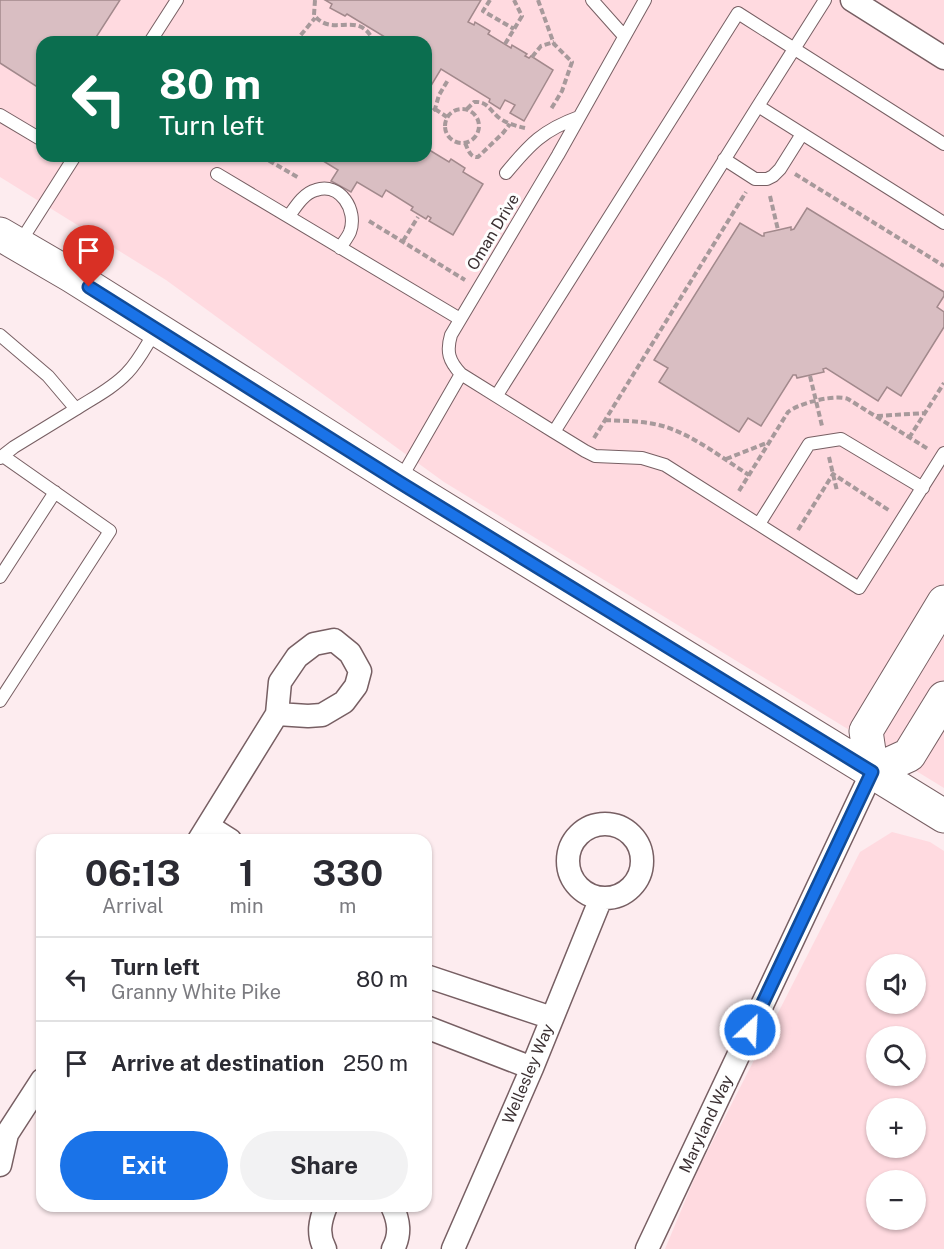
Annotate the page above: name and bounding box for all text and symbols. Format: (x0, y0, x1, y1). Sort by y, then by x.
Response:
text: 80 m (159, 59, 261, 108)
icon: left (60, 60, 138, 138)
text: Turn left (159, 109, 265, 141)
street label: Oman Drive (463, 190, 523, 274)
pin (63, 225, 114, 287)
icon: arrive (72, 234, 105, 267)
text: 06:13 (85, 852, 181, 894)
text: 1 (239, 852, 254, 894)
text: 330 (312, 852, 383, 894)
text: Arrival (102, 894, 164, 918)
text: min (230, 894, 263, 918)
text: m (339, 894, 356, 918)
text: Turn left (111, 954, 200, 980)
map controls (866, 954, 926, 1230)
button: sound (866, 954, 926, 1014)
icon: left (60, 963, 93, 996)
text: 80 m (356, 966, 408, 992)
text: Granny White Pike (111, 980, 281, 1004)
position arrow (718, 998, 782, 1062)
street label: Wellesley Way (498, 1021, 558, 1127)
button: search (866, 1026, 926, 1086)
icon: arrive (60, 1047, 93, 1080)
text: Arrive at destination (111, 1050, 324, 1076)
text: 250 m (343, 1050, 408, 1076)
street label: Maryland Way (675, 1072, 737, 1176)
button: + (866, 1098, 926, 1158)
button: Exit (60, 1131, 228, 1200)
button: Share (240, 1131, 408, 1200)
button: − (866, 1170, 926, 1230)

